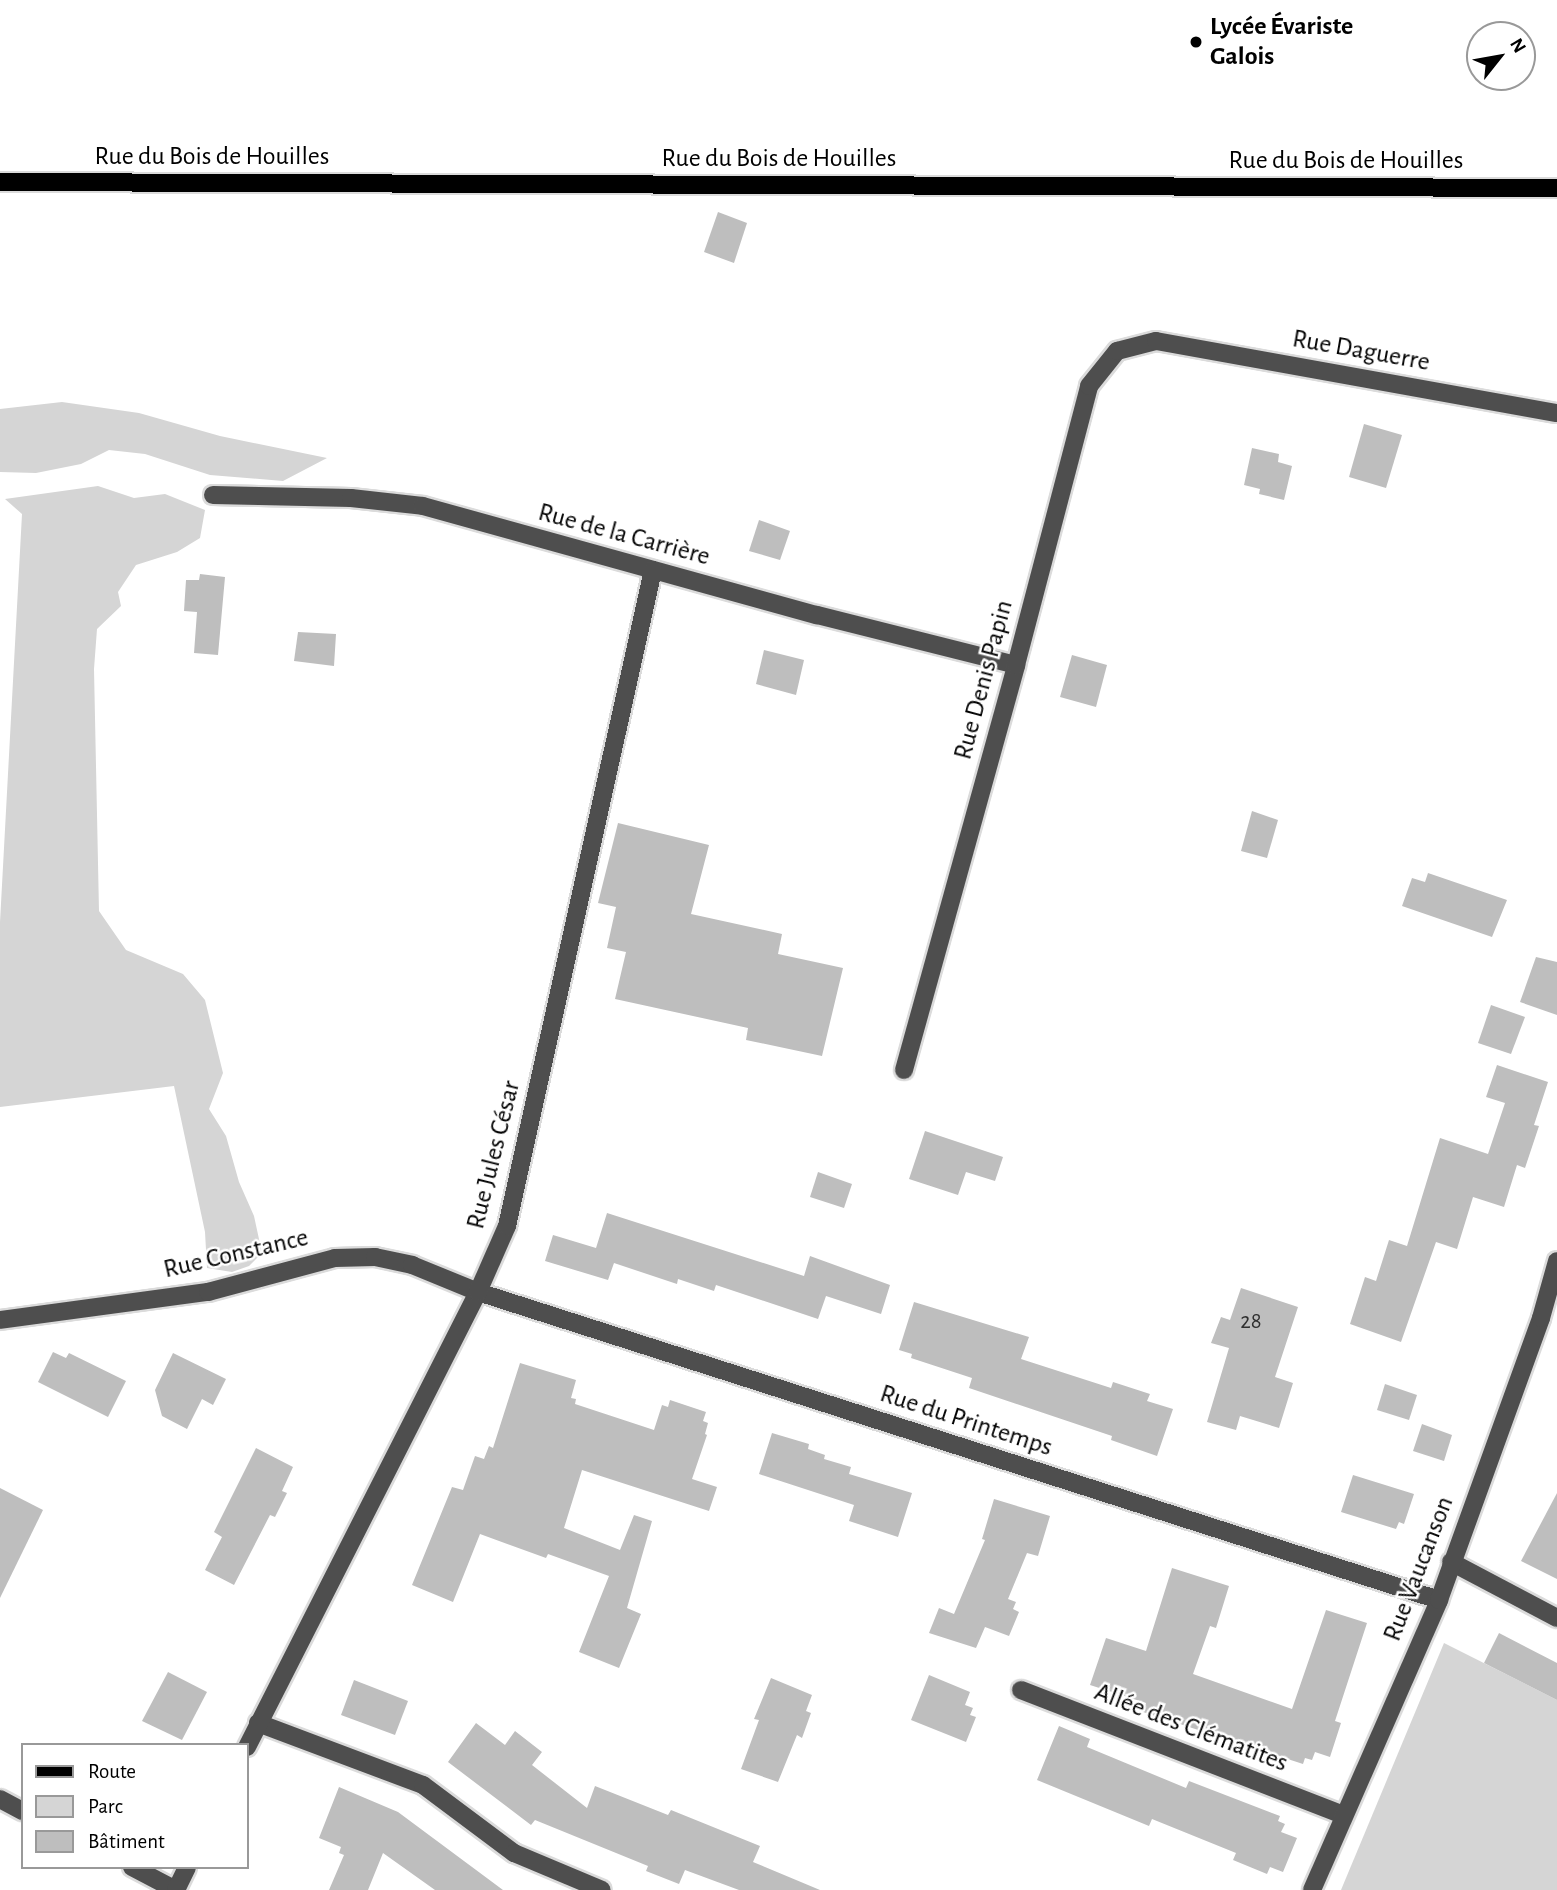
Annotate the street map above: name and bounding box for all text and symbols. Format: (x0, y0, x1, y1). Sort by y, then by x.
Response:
place label: Lycée Évariste Galois (1210, 11, 1353, 72)
north arrow (1466, 21, 1536, 91)
marker: Lycée Évariste Galois (1188, 34, 1204, 50)
text: N (1506, 35, 1529, 57)
street label: Rue du Bois de Houilles (95, 141, 329, 173)
street label: Rue du Bois de Houilles (662, 143, 896, 175)
street label: Rue du Bois de Houilles (1229, 145, 1463, 177)
street label: Rue Daguerre (1290, 324, 1432, 378)
street label: Rue de la Carrière (535, 497, 713, 573)
street label: Rue Denis Papin (948, 597, 1020, 763)
street label: Rue Jules César (461, 1078, 527, 1232)
street label: Rue Constance (161, 1222, 311, 1286)
house number: 28 (1240, 1308, 1262, 1336)
street label: Rue du Printemps (876, 1378, 1056, 1464)
street label: Rue Vaucanson (1377, 1492, 1461, 1646)
street label: Allée des Clématites (1090, 1677, 1292, 1779)
legend (21, 1743, 248, 1869)
text: Route (88, 1761, 136, 1782)
text: Parc (88, 1796, 123, 1817)
text: Bâtiment (88, 1831, 165, 1852)

